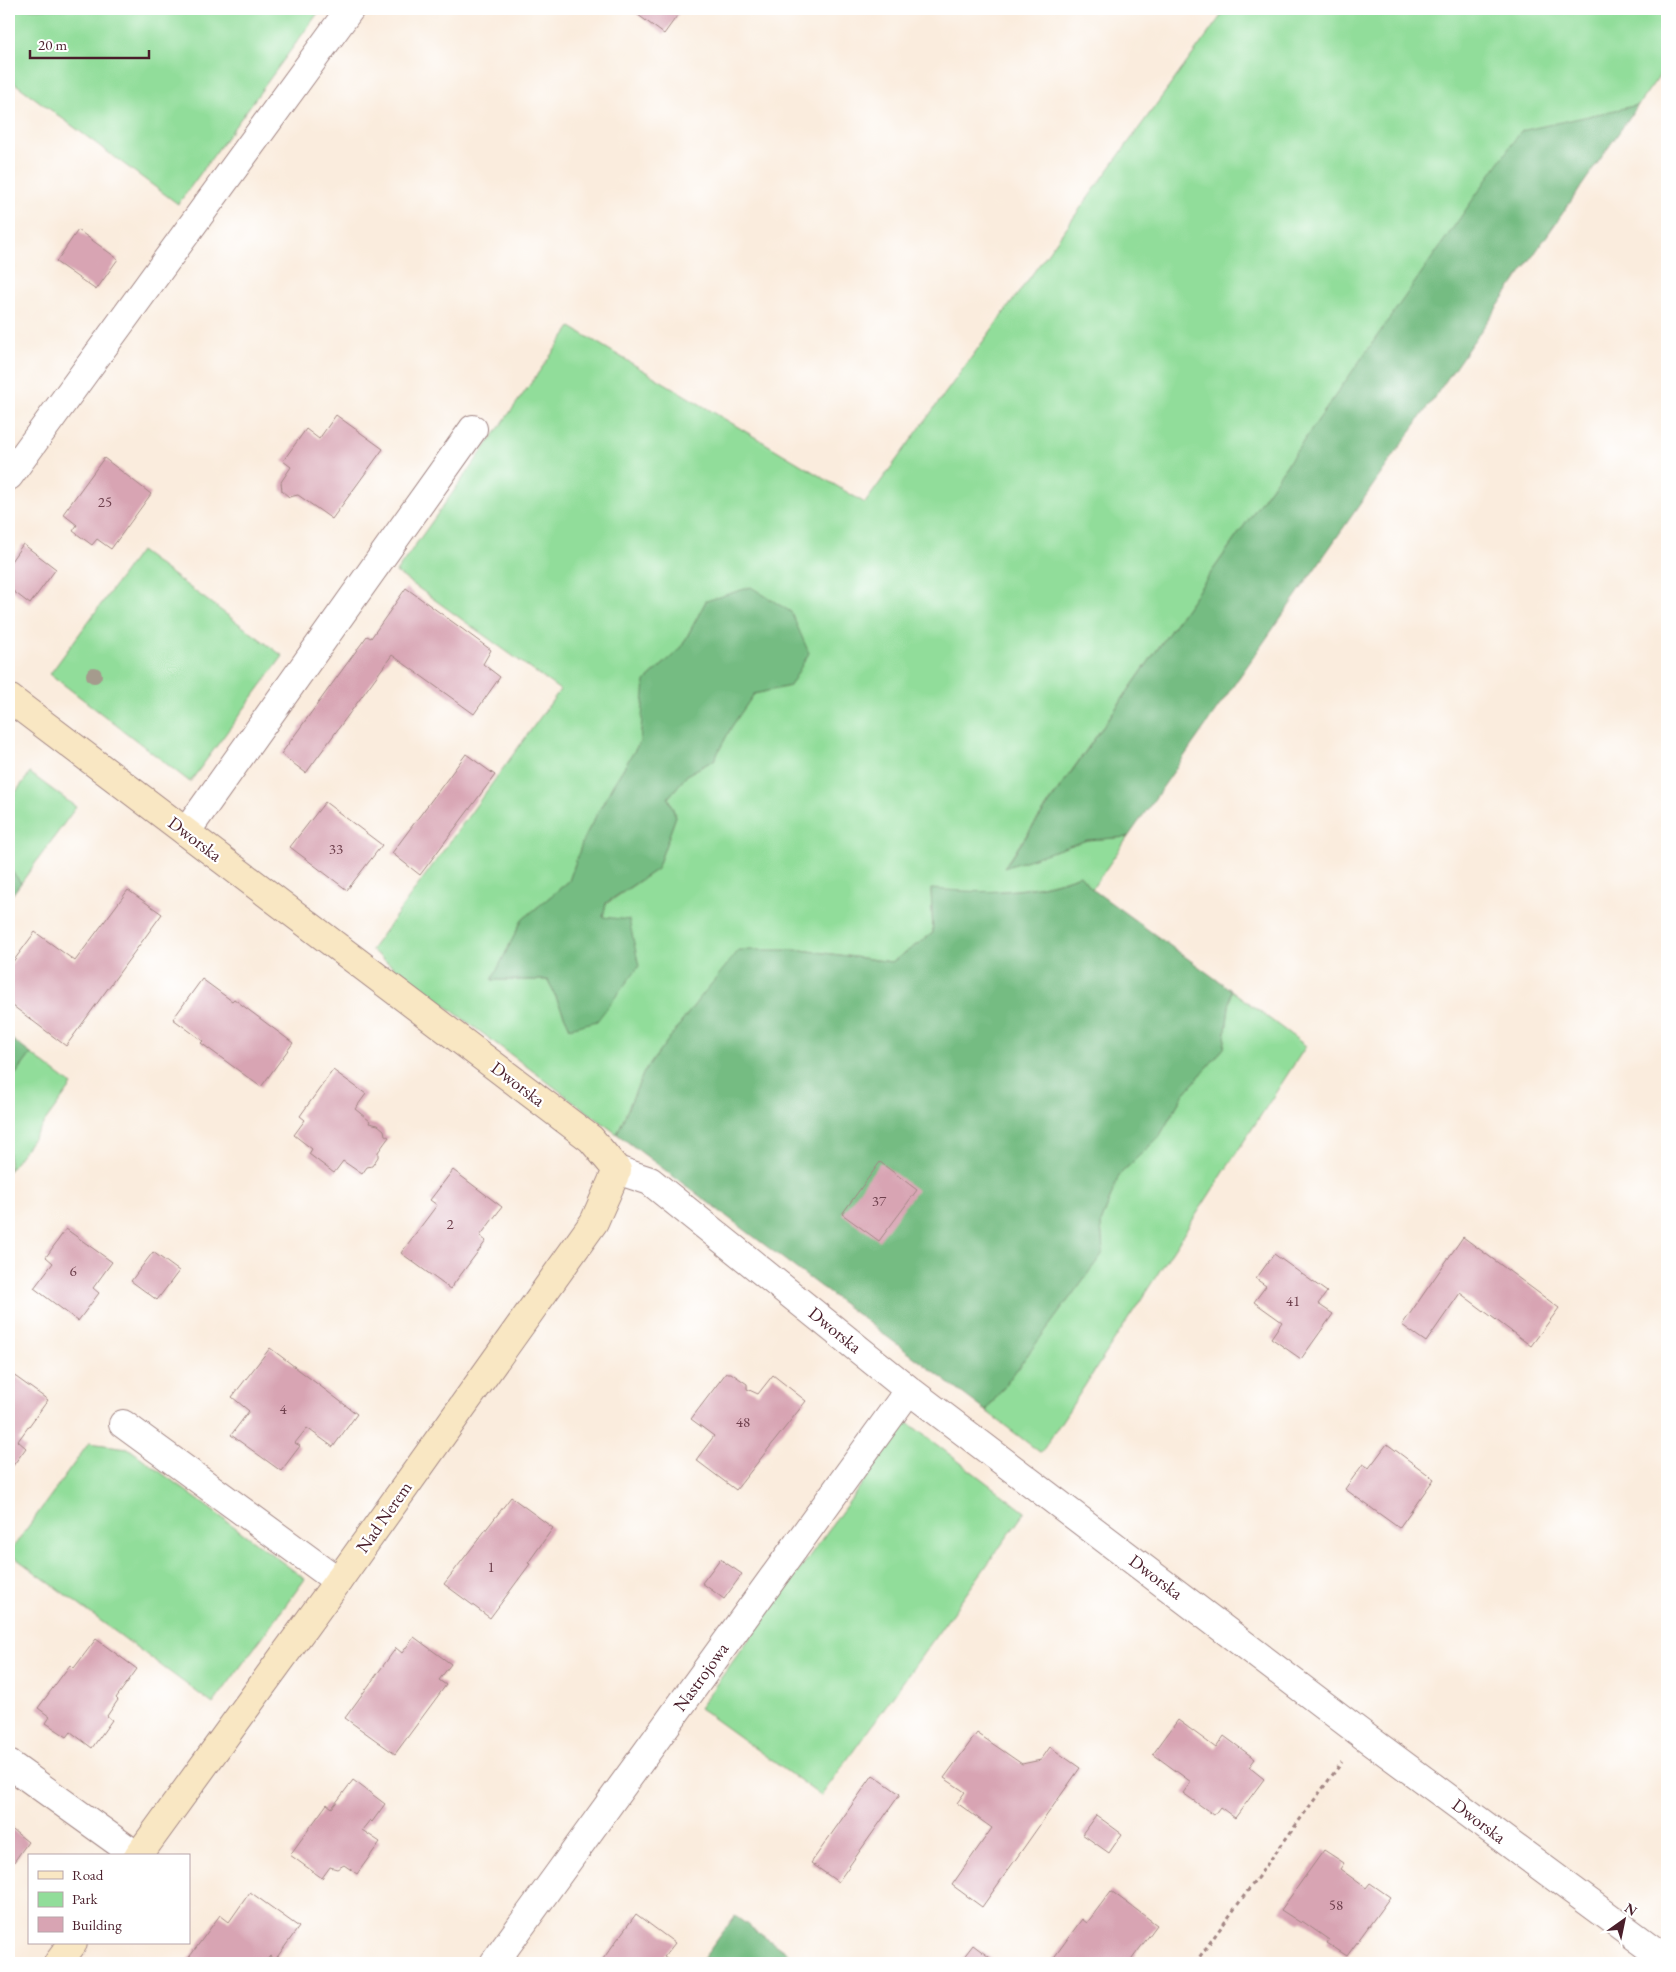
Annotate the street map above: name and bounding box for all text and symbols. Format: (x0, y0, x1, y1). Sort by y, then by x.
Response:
scale bar (30, 28, 149, 60)
text: 20 m (38, 35, 67, 54)
house number: 25 (98, 492, 112, 511)
street label: Dworska (164, 811, 228, 867)
house number: 33 (329, 839, 343, 858)
street label: Dworska (487, 1056, 551, 1112)
house number: 37 (872, 1191, 887, 1210)
house number: 2 (446, 1214, 454, 1233)
house number: 6 (69, 1261, 77, 1280)
house number: 41 (1286, 1291, 1300, 1310)
street label: Dworska (804, 1301, 867, 1359)
house number: 4 (279, 1399, 287, 1418)
house number: 48 (736, 1412, 750, 1431)
street label: Nad Nerem (351, 1476, 417, 1557)
street label: Dworska (1125, 1549, 1189, 1605)
house number: 1 (487, 1557, 495, 1576)
street label: Nastrojowa (668, 1637, 734, 1716)
street label: Dworska (1448, 1793, 1512, 1849)
legend (28, 1854, 190, 1944)
text: Road (72, 1865, 104, 1884)
text: Park (72, 1889, 99, 1908)
north arrow (1598, 1894, 1648, 1944)
house number: 58 (1329, 1895, 1343, 1914)
text: N (1621, 1898, 1641, 1920)
text: Building (72, 1915, 122, 1934)

